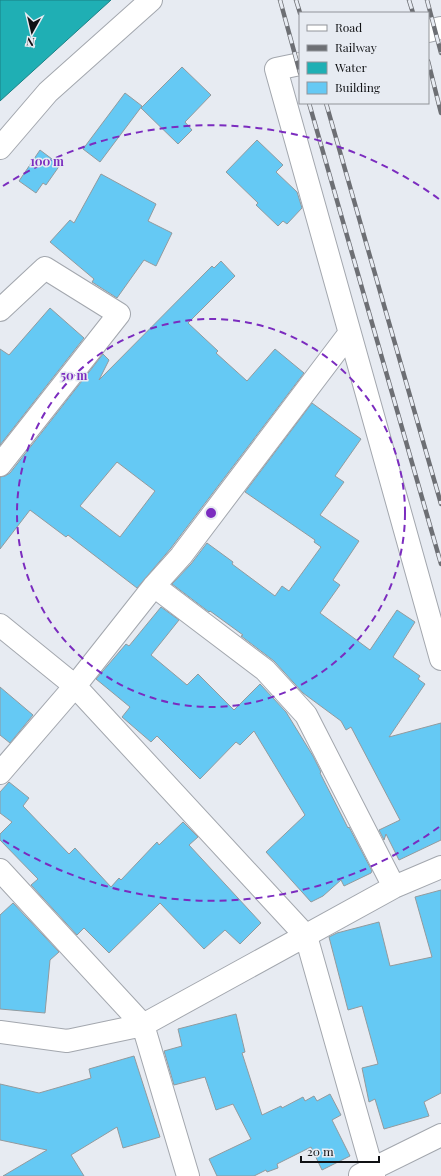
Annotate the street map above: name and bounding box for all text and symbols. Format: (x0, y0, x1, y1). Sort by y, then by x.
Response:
north arrow (12, 12, 52, 52)
legend (299, 12, 429, 104)
text: Road (335, 19, 362, 35)
text: N (26, 34, 36, 50)
text: Railway (335, 39, 377, 55)
text: Water (334, 59, 368, 75)
text: Building (335, 79, 381, 95)
text: 100 m (30, 153, 64, 169)
text: 50 m (61, 367, 88, 383)
centre of rings (204, 506, 218, 520)
scale bar (301, 1138, 379, 1164)
text: 20 m (307, 1143, 334, 1159)

